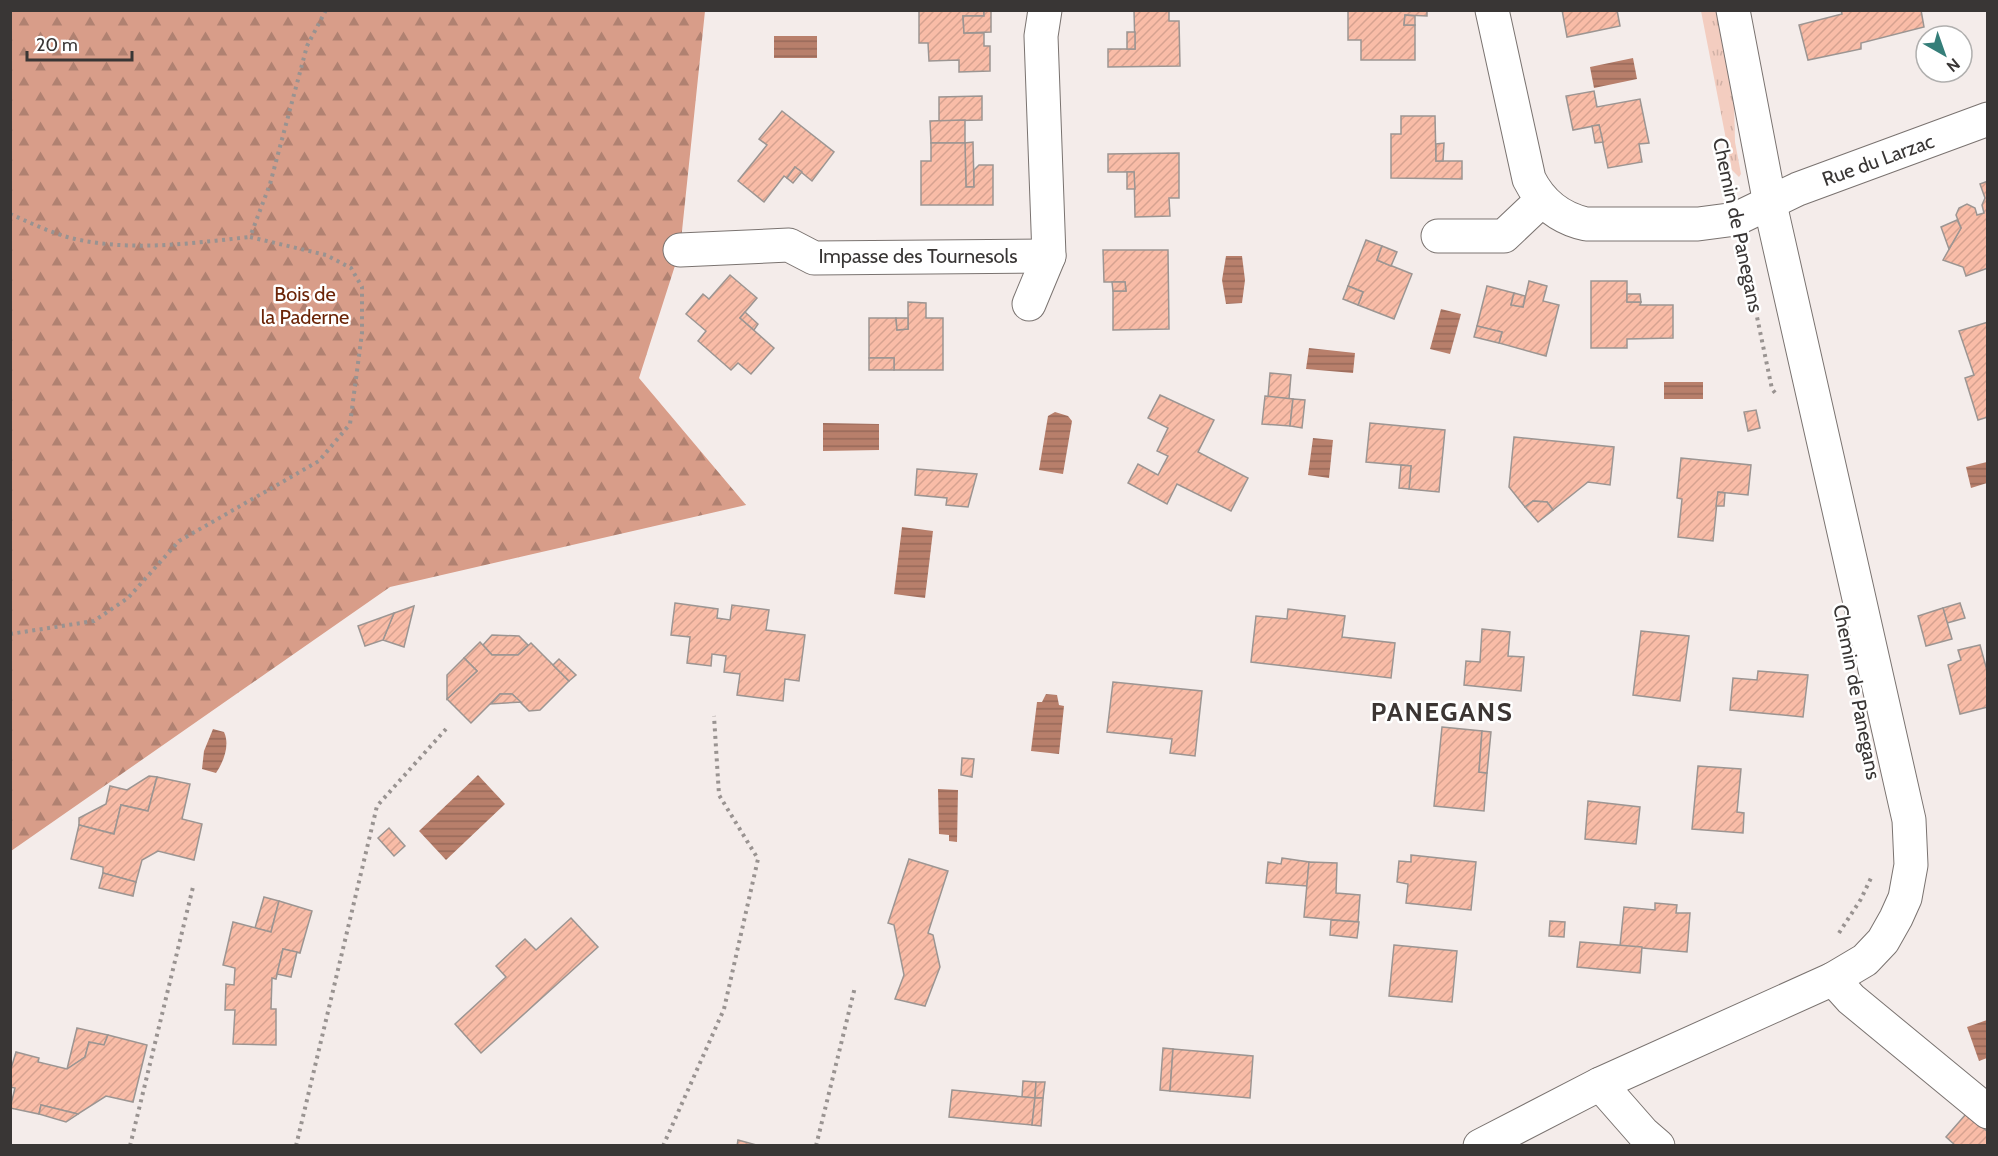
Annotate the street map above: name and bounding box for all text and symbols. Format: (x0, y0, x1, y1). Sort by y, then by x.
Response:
scale bar (27, 24, 132, 62)
north arrow (1914, 24, 1974, 84)
text: 20 m (36, 34, 78, 56)
text: N (1943, 54, 1964, 76)
street label: Rue du Larzac (1819, 129, 1937, 191)
street label: Chemin de Panegans (1708, 135, 1768, 315)
street label: Impasse des Tournesols (818, 244, 1018, 268)
park label: Bois de la Paderne (261, 282, 349, 329)
street label: Chemin de Panegans (1828, 602, 1886, 782)
district label: PANEGANS (1371, 696, 1513, 728)

